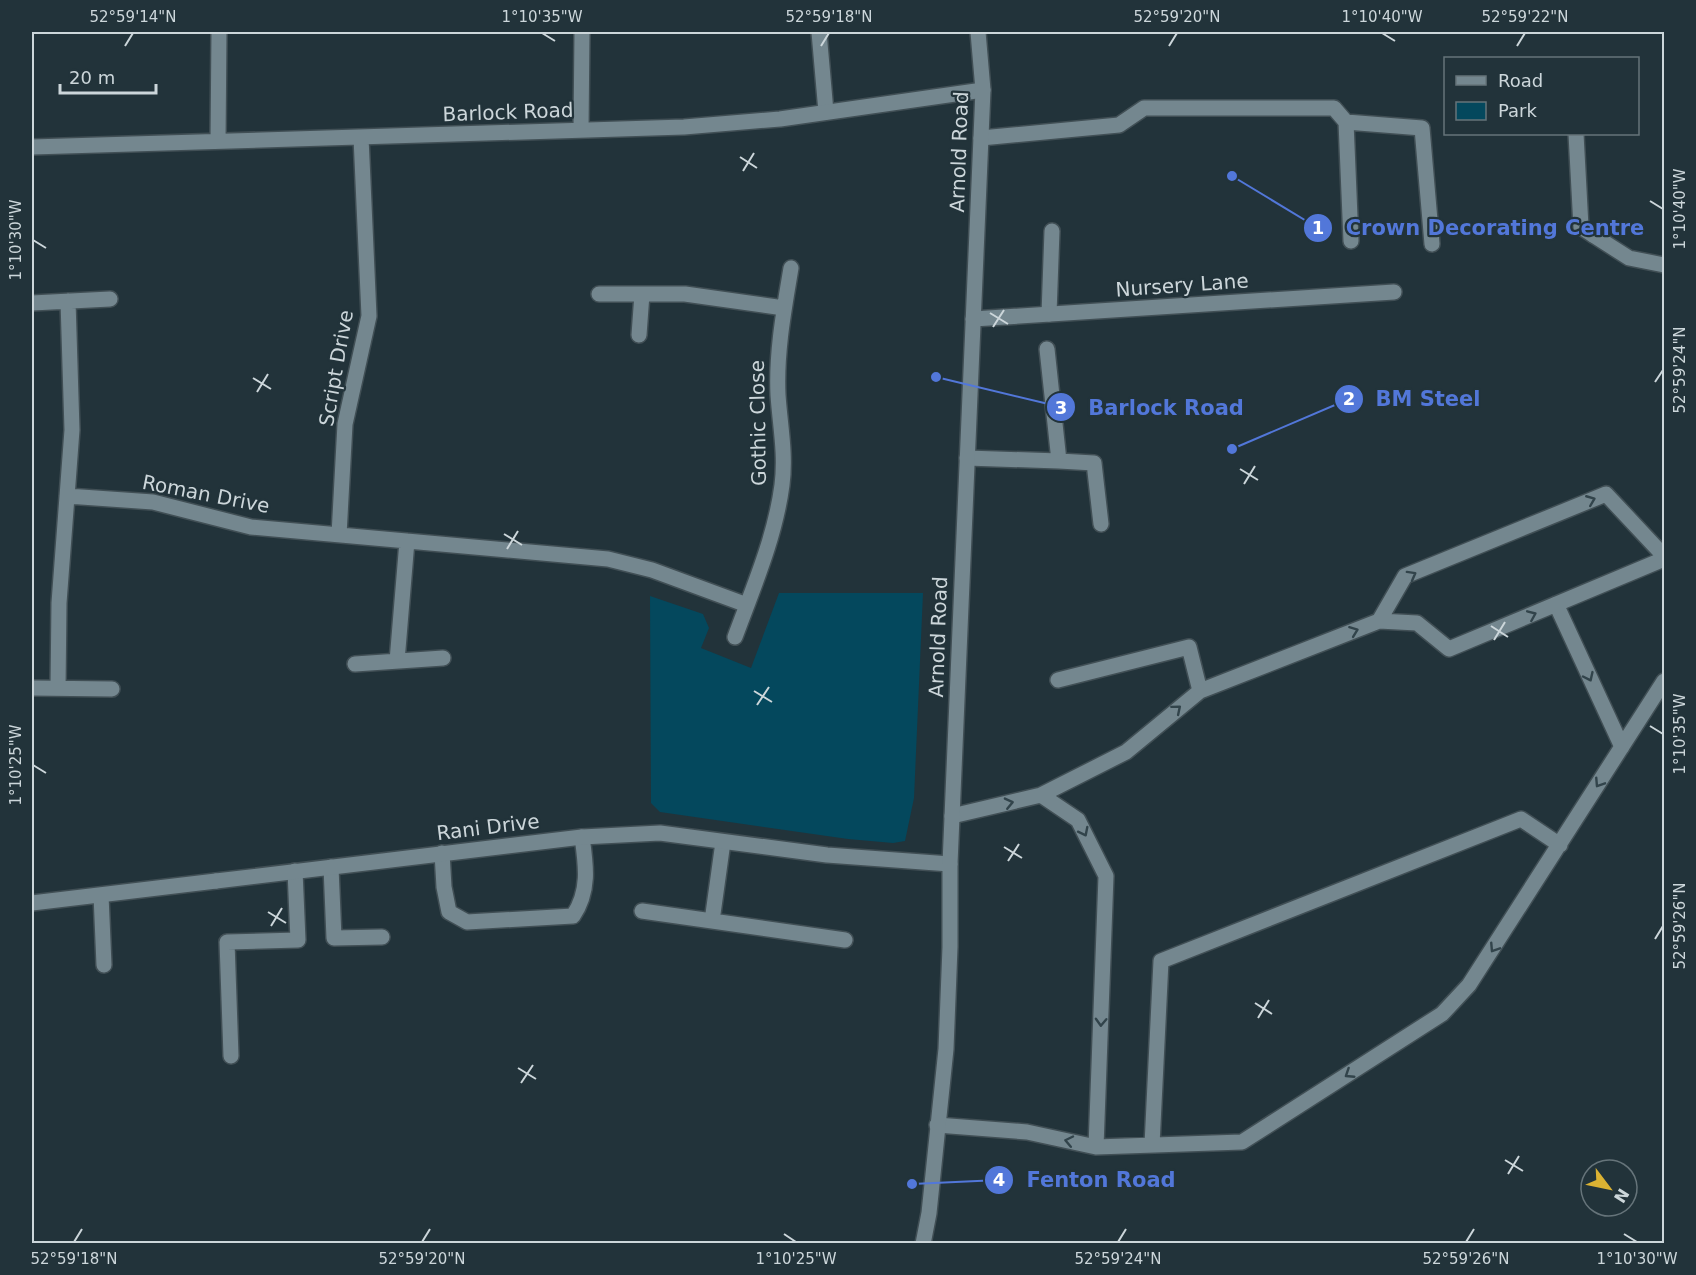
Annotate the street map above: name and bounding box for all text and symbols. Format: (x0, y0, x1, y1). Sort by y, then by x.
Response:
text: 52°59'14"N (89, 8, 177, 26)
text: 1°10'35"W (501, 8, 583, 26)
text: 52°59'18"N (785, 8, 873, 26)
text: 52°59'20"N (1133, 8, 1221, 26)
text: 1°10'40"W (1341, 8, 1423, 26)
text: 52°59'22"N (1481, 8, 1569, 26)
scale bar (60, 57, 156, 95)
legend (1444, 57, 1639, 135)
text: 20 m (69, 67, 115, 88)
text: Road (1498, 70, 1543, 91)
street label: Arnold Road (945, 91, 973, 213)
street label: Barlock Road (442, 98, 574, 126)
text: Park (1498, 100, 1537, 121)
text: 1°10'40"W (1671, 168, 1689, 250)
text: 1°10'30"W (7, 199, 25, 281)
callout: Crown Decorating Centre (1303, 208, 1656, 247)
text: Crown Decorating Centre (1346, 216, 1644, 240)
text: 1 (1312, 217, 1324, 238)
street label: Nursery Lane (1115, 268, 1249, 302)
street label: Script Drive (314, 308, 358, 428)
text: 52°59'24"N (1671, 326, 1689, 414)
street label: Gothic Close (745, 360, 771, 486)
callout: BM Steel (1334, 379, 1493, 418)
text: BM Steel (1375, 387, 1481, 411)
callout: Barlock Road (1046, 388, 1256, 427)
text: 2 (1343, 388, 1355, 409)
text: Barlock Road (1088, 396, 1244, 420)
text: 3 (1055, 397, 1067, 418)
street label: Roman Drive (140, 470, 272, 518)
one-way arrow (1585, 495, 1596, 507)
one-way arrow (1406, 570, 1417, 582)
street label: Arnold Road (924, 576, 952, 698)
one-way arrow (1525, 610, 1536, 622)
one-way arrow (1348, 626, 1359, 638)
one-way arrow (1582, 670, 1594, 681)
text: 1°10'35"W (1671, 693, 1689, 775)
one-way arrow (1170, 706, 1181, 717)
text: 1°10'25"W (7, 724, 25, 806)
one-way arrow (1595, 777, 1606, 788)
one-way arrow (1004, 797, 1014, 810)
street label: Rani Drive (435, 809, 541, 845)
one-way arrow (1077, 826, 1088, 837)
text: 52°59'26"N (1671, 882, 1689, 970)
one-way arrow (1490, 941, 1501, 952)
one-way arrow (1094, 1017, 1107, 1026)
one-way arrow (1345, 1066, 1355, 1078)
one-way arrow (1065, 1135, 1075, 1148)
north arrow (1579, 1158, 1639, 1218)
callout: Fenton Road (984, 1160, 1187, 1199)
text: Fenton Road (1026, 1168, 1176, 1192)
text: 4 (993, 1169, 1005, 1190)
text: N (1610, 1185, 1633, 1206)
text: 52°59'18"N (30, 1250, 118, 1268)
text: 52°59'20"N (378, 1250, 466, 1268)
text: 1°10'25"W (755, 1250, 837, 1268)
text: 52°59'24"N (1074, 1250, 1162, 1268)
text: 52°59'26"N (1422, 1250, 1510, 1268)
text: 1°10'30"W (1596, 1250, 1678, 1268)

